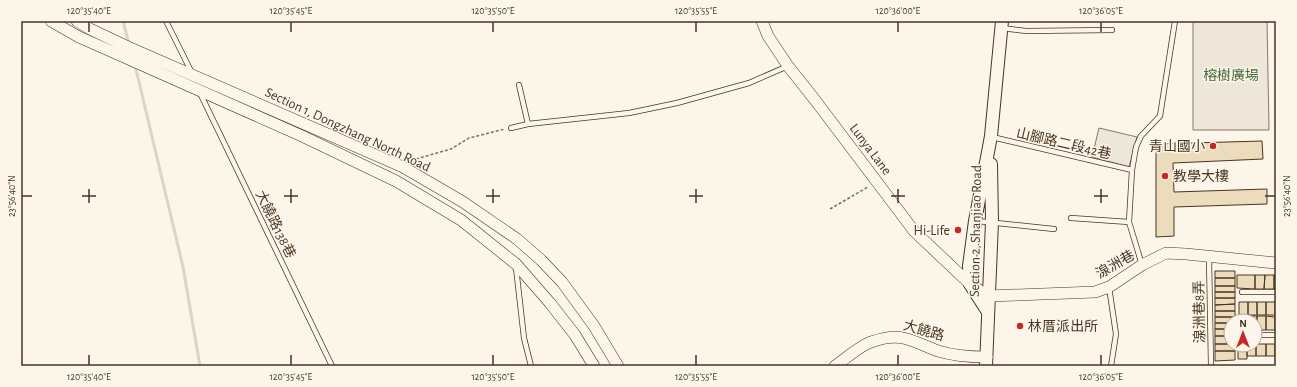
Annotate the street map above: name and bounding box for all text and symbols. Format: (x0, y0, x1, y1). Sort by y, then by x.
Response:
text: 120°35'40"E (67, 6, 111, 16)
text: 120°35'45"E (270, 6, 313, 16)
text: 120°35'50"E (471, 6, 515, 16)
text: 120°35'55"E (675, 6, 717, 16)
text: 120°36'00"E (876, 6, 921, 16)
text: 120°36'05"E (1079, 6, 1123, 16)
park label: 榕樹廣場 (1203, 67, 1259, 83)
street label: Section 1, Dongzhang North Road (263, 85, 432, 174)
street label: Lunya Lane (847, 121, 894, 178)
street label: 山腳路二段42巷 (1015, 125, 1113, 162)
place label: 青山國小 (1149, 139, 1205, 154)
marker: 青山國小 (1208, 141, 1218, 151)
street label: Section 2, Shanjiao Road (968, 165, 984, 297)
place label: 教學大樓 (1173, 169, 1229, 184)
marker: 教學大樓 (1160, 171, 1170, 181)
text: 23°56'40"N (7, 175, 17, 217)
text: 23°56'40"N (1282, 175, 1292, 217)
street label: 大饒路138巷 (253, 188, 299, 260)
place label: Hi-Life (914, 224, 950, 238)
marker: Hi-Life (953, 225, 963, 235)
street label: 湶洲巷 (1093, 247, 1137, 281)
street label: 湶洲巷8弄 (1190, 281, 1208, 343)
north arrow (1223, 313, 1263, 353)
street label: 大饒路 (902, 317, 946, 343)
text: N (1239, 318, 1247, 329)
place label: 林厝派出所 (1028, 319, 1098, 334)
marker: 林厝派出所 (1015, 321, 1025, 331)
text: 120°35'40"E (67, 372, 111, 382)
text: 120°35'45"E (270, 372, 313, 382)
text: 120°35'50"E (471, 372, 515, 382)
text: 120°35'55"E (675, 372, 717, 382)
text: 120°36'00"E (876, 372, 921, 382)
text: 120°36'05"E (1079, 372, 1123, 382)

